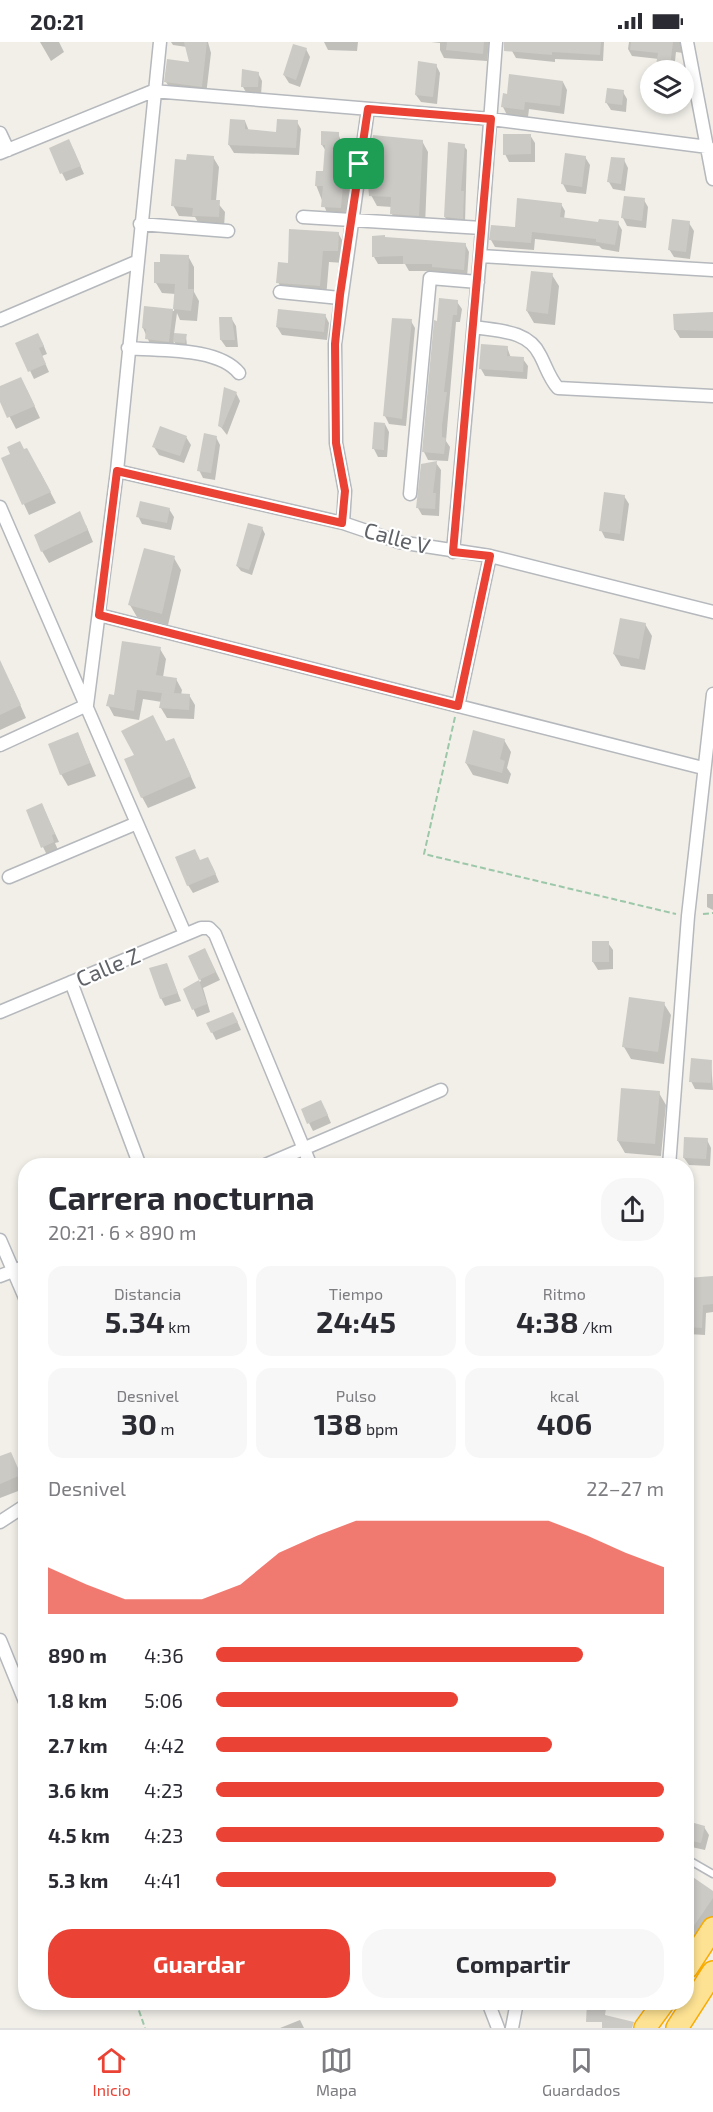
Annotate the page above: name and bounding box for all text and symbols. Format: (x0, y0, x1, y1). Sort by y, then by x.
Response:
text: 20:21 (30, 8, 85, 34)
map controls (640, 60, 694, 114)
button: layers (640, 60, 694, 114)
pin (333, 138, 384, 189)
icon: arrive (342, 147, 375, 180)
street label: Calle V (361, 516, 434, 558)
street label: Calle Z (72, 941, 143, 991)
text: Carrera nocturna (48, 1177, 315, 1217)
button: share (601, 1178, 664, 1241)
text: 20:21 · 6 × 890 m (48, 1220, 197, 1244)
text: Distancia (114, 1284, 181, 1303)
text: Tiempo (329, 1284, 383, 1303)
text: Ritmo (543, 1284, 586, 1303)
text: 5.34 (105, 1303, 165, 1339)
text: 24:45 (316, 1303, 396, 1339)
text: 4:38 (516, 1303, 579, 1339)
text: km (165, 1317, 191, 1336)
text: /km (579, 1317, 613, 1336)
text: Desnivel (116, 1386, 179, 1405)
text: Pulso (336, 1386, 376, 1405)
text: kcal (550, 1386, 579, 1405)
text: 30 (121, 1405, 157, 1441)
text: 138 (314, 1405, 362, 1441)
text: 406 (536, 1405, 592, 1441)
text: m (157, 1419, 174, 1438)
text: bpm (362, 1419, 398, 1438)
text: Desnivel (48, 1476, 126, 1500)
text: 22–27 m (586, 1476, 664, 1500)
text: 890 m (48, 1643, 107, 1667)
text: 4:36 (144, 1643, 184, 1667)
text: 1.8 km (48, 1688, 107, 1712)
text: 5:06 (144, 1688, 183, 1712)
text: 2.7 km (48, 1733, 108, 1757)
text: 4:42 (144, 1733, 185, 1757)
text: 3.6 km (48, 1778, 109, 1802)
text: 4:23 (144, 1778, 183, 1802)
text: 4.5 km (48, 1823, 110, 1847)
text: 4:23 (144, 1823, 183, 1847)
text: 5.3 km (48, 1868, 108, 1892)
text: 4:41 (144, 1868, 181, 1892)
button: Guardar (48, 1929, 350, 1998)
button: Compartir (362, 1929, 664, 1998)
tab: Inicio (93, 2044, 131, 2099)
tab: Mapa (316, 2044, 357, 2099)
tab: Guardados (542, 2044, 620, 2099)

